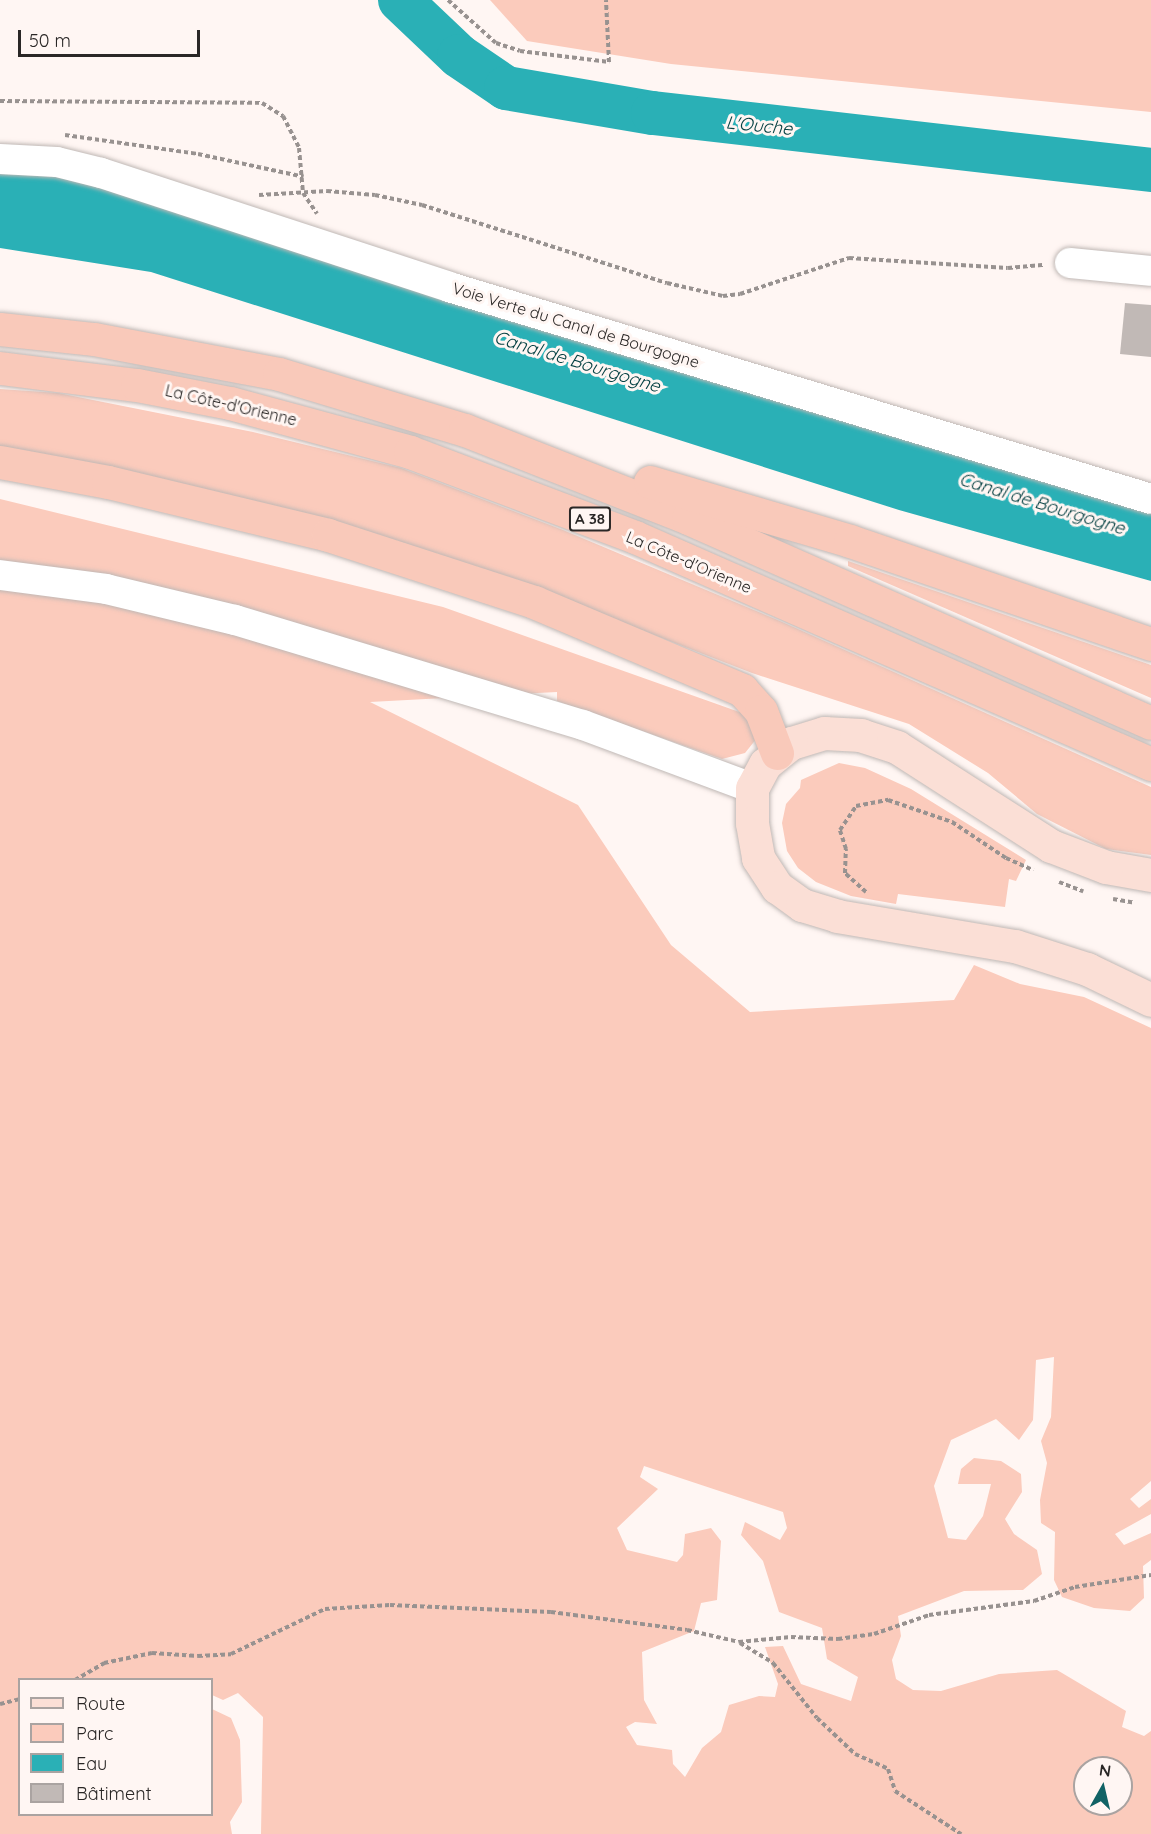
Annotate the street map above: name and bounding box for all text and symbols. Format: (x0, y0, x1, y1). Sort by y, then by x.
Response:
scale bar (21, 18, 202, 56)
text: 50 m (29, 29, 71, 52)
water label: L'Ouche (725, 112, 793, 140)
street label: Voie Verte du Canal de Bourgogne (450, 278, 702, 372)
water label: Canal de Bourgogne (492, 327, 662, 397)
street label: La Côte-d'Orienne (163, 381, 299, 429)
water label: Canal de Bourgogne (957, 469, 1127, 539)
road number: A 38 (568, 507, 612, 531)
street label: La Côte-d'Orienne (623, 527, 755, 597)
legend (18, 1678, 213, 1816)
text: Route (76, 1692, 125, 1715)
text: Parc (76, 1722, 113, 1745)
text: Eau (76, 1752, 107, 1775)
north arrow (1073, 1756, 1133, 1816)
text: N (1098, 1759, 1112, 1781)
text: Bâtiment (76, 1782, 152, 1805)

